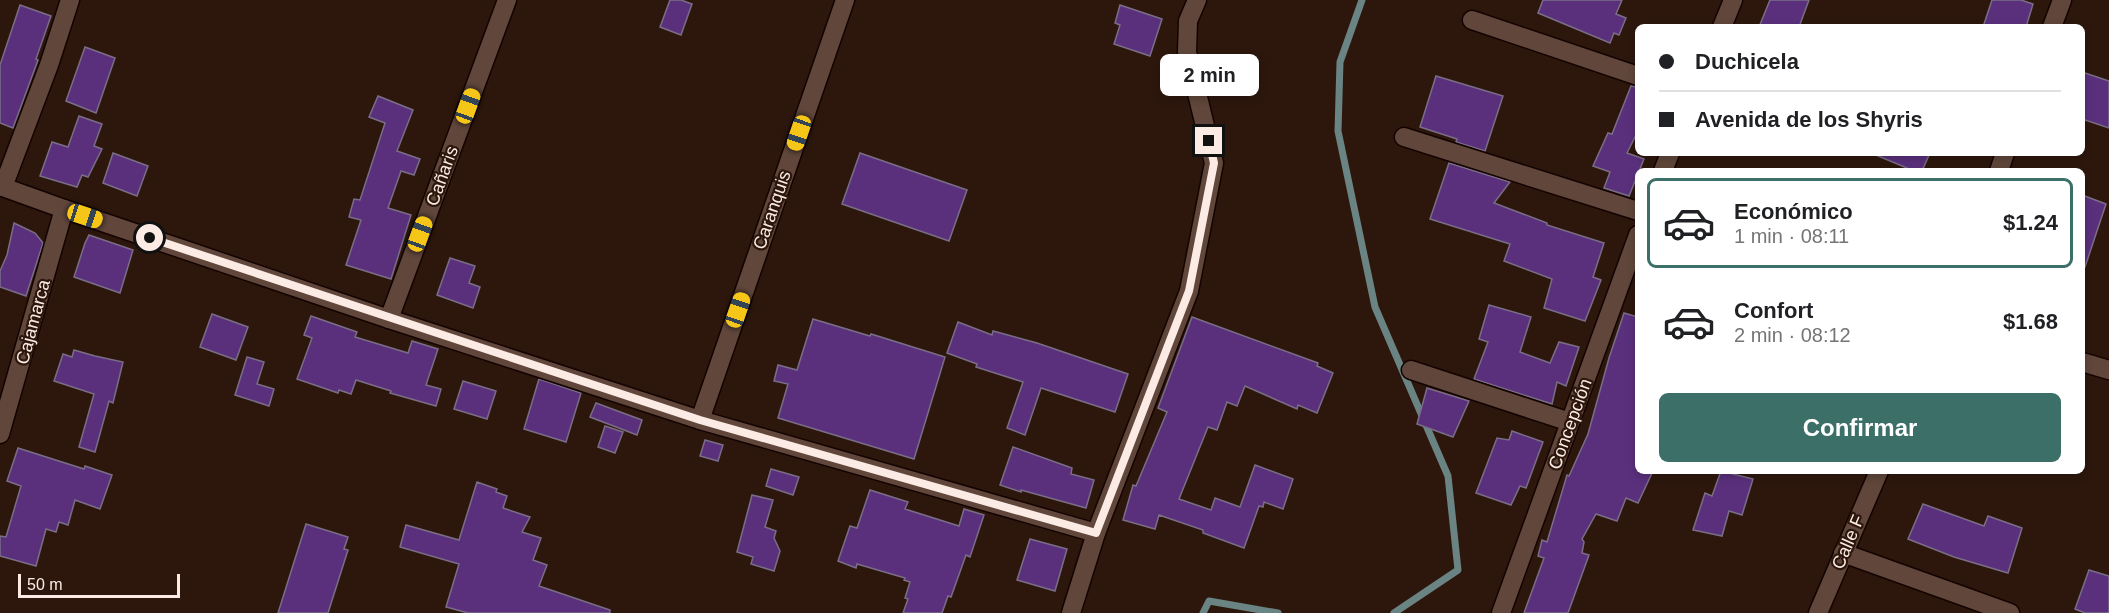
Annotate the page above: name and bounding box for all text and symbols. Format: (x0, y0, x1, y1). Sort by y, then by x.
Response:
text: Duchicela (1695, 49, 1799, 74)
callout: 2 min (1160, 54, 1258, 96)
text: 2 min (1183, 64, 1236, 86)
car (453, 86, 483, 126)
text: Avenida de los Shyris (1695, 107, 1923, 132)
car (785, 113, 813, 153)
route end (1195, 127, 1222, 154)
street label: Cañaris (422, 143, 462, 209)
street label: Caranquis (749, 168, 795, 252)
icon: car (1662, 196, 1716, 250)
text: Económico (1734, 199, 1853, 224)
car (65, 202, 105, 230)
text: $1.24 (2003, 210, 2058, 235)
car (405, 214, 435, 254)
route start (136, 224, 163, 251)
text: 1 min · 08:11 (1734, 225, 1849, 247)
street label: Cajamarca (12, 276, 54, 367)
car (724, 290, 752, 330)
icon: car (1662, 295, 1716, 349)
text: Confort (1734, 298, 1813, 323)
text: $1.68 (2003, 309, 2058, 334)
text: 2 min · 08:12 (1734, 324, 1851, 346)
street label: Concepción (1544, 376, 1596, 472)
button: Confirmar (1659, 393, 2061, 462)
street label: Calle F (1828, 512, 1868, 572)
scale bar (18, 571, 180, 598)
text: 50 m (27, 576, 63, 593)

